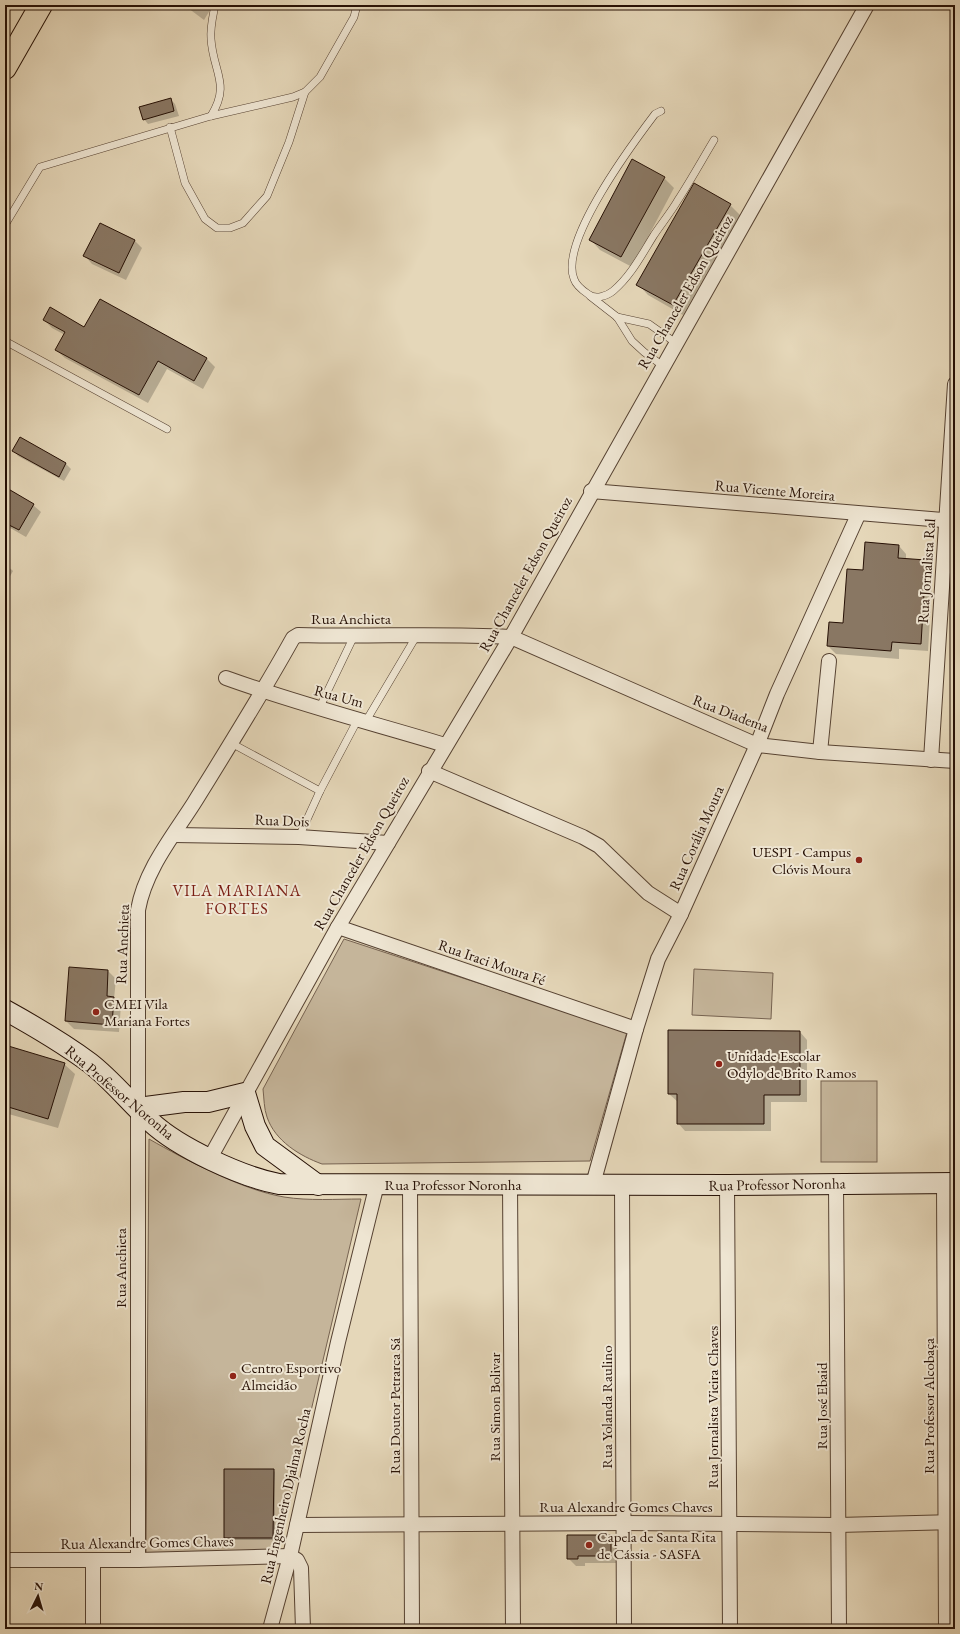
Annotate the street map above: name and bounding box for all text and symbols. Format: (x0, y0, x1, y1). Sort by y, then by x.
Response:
street label: Rua Chanceler Edson Queiroz (633, 211, 737, 372)
street label: Rua Vicente Moreira (714, 475, 836, 505)
street label: Rua Chanceler Edson Queiroz (474, 493, 576, 655)
street label: Rua Jornalista Ral (913, 518, 939, 624)
street label: Rua Anchieta (311, 609, 391, 628)
street label: Rua Um (312, 680, 366, 712)
street label: Rua Diadema (690, 690, 772, 736)
street label: Rua Chanceler Edson Queiroz (309, 772, 413, 933)
street label: Rua Corália Moura (664, 783, 728, 893)
street label: Rua Dois (254, 810, 310, 830)
place label: UESPI - Campus Clóvis Moura (752, 842, 851, 878)
marker: UESPI - Campus Clóvis Moura (854, 855, 864, 865)
district label: VILA MARIANA FORTES (173, 880, 301, 919)
street label: Rua Anchieta (111, 904, 133, 984)
street label: Rua Iraci Moura Fé (436, 935, 548, 989)
place label: CMEI Vila Mariana Fortes (104, 994, 190, 1030)
marker: CMEI Vila Mariana Fortes (91, 1007, 101, 1017)
street label: Rua Professor Noronha (61, 1041, 179, 1143)
place label: Unidade Escolar Odylo de Brito Ramos (727, 1046, 856, 1082)
marker: Unidade Escolar Odylo de Brito Ramos (714, 1059, 724, 1069)
street label: Rua Professor Noronha (708, 1173, 846, 1195)
street label: Rua Professor Noronha (384, 1175, 522, 1194)
street label: Rua Anchieta (111, 1228, 130, 1308)
street label: Rua Jornalista Vieira Chaves (703, 1325, 722, 1488)
street label: Rua Doutor Petrarca Sá (385, 1338, 404, 1474)
street label: Rua Professor Alcobaça (919, 1338, 938, 1474)
street label: Rua Yolanda Raulino (597, 1345, 616, 1469)
street label: Rua Simon Bolivar (485, 1353, 504, 1461)
place label: Centro Esportivo Almeidão (240, 1358, 341, 1394)
street label: Rua José Ebaid (812, 1362, 831, 1449)
marker: Centro Esportivo Almeidão (228, 1371, 238, 1381)
street label: Rua Engenheiro Djalma Rocha (256, 1406, 314, 1586)
street label: Rua Alexandre Gomes Chaves (539, 1497, 713, 1516)
place label: Capela de Santa Rita de Cássia - SASFA (597, 1527, 716, 1563)
street label: Rua Alexandre Gomes Chaves (60, 1531, 234, 1553)
marker: Capela de Santa Rita de Cássia - SASFA (584, 1540, 594, 1550)
north arrow (18, 1576, 58, 1616)
text: N (34, 1579, 44, 1593)

